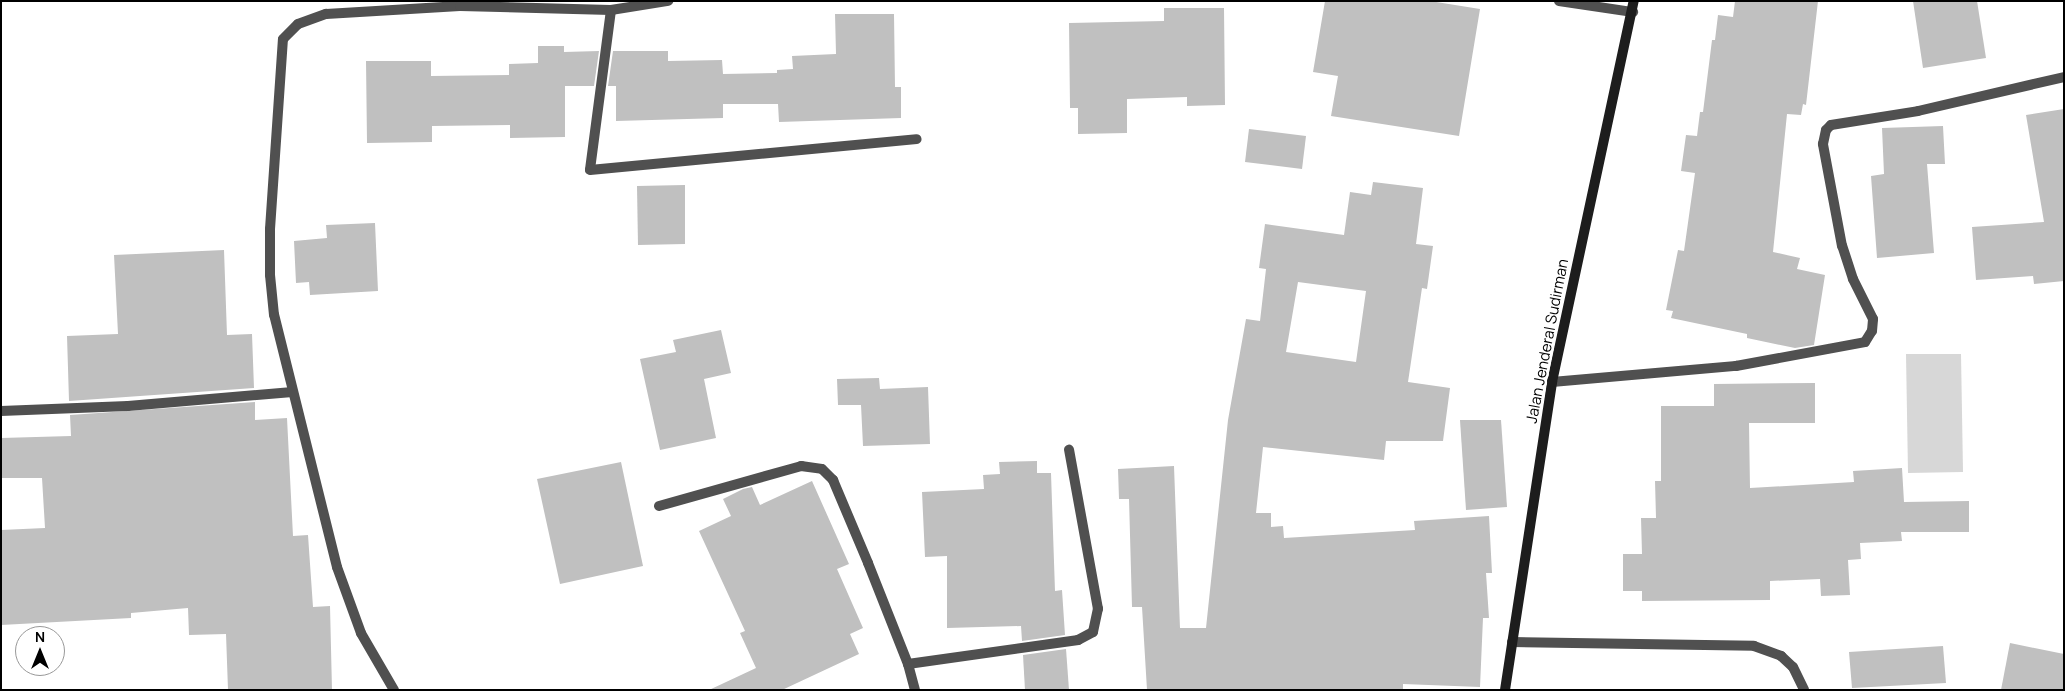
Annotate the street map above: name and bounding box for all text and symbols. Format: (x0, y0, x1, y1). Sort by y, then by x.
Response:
street label: Jalan Jenderal Sudirman (1522, 257, 1572, 425)
north arrow (15, 626, 65, 676)
text: N (35, 627, 45, 646)

